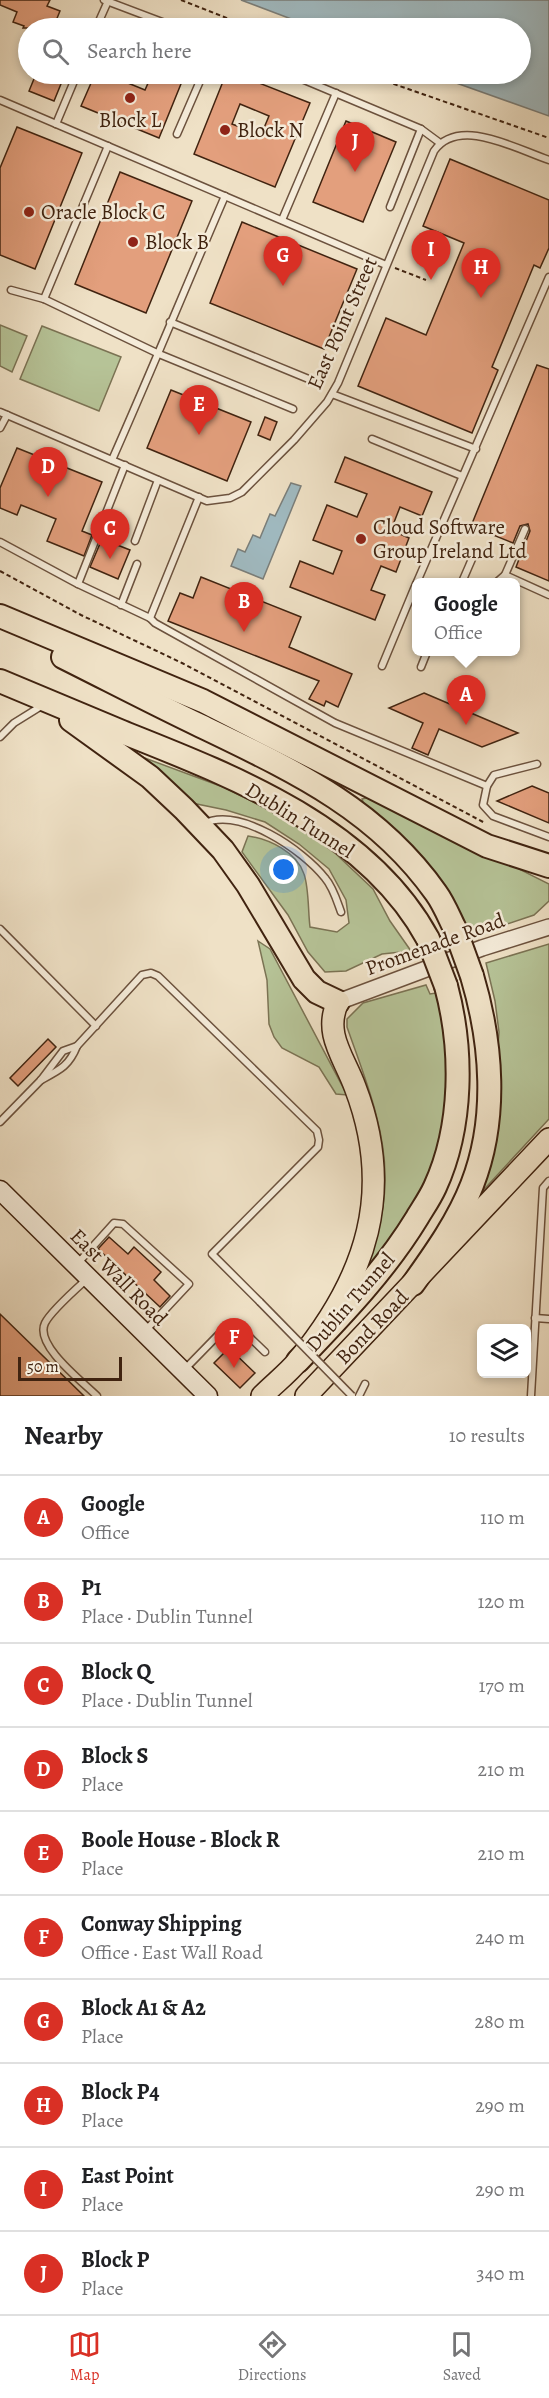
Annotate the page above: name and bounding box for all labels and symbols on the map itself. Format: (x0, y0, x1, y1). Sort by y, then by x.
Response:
marker: Block L (123, 91, 137, 105)
place label: Block L (99, 106, 161, 134)
place label: Block N (237, 116, 304, 144)
pin: J (336, 122, 374, 172)
marker: Block N (218, 123, 232, 137)
place label: Oracle Block C (41, 198, 166, 226)
marker: Oracle Block C (22, 205, 36, 219)
place label: Block B (145, 228, 209, 256)
pin: I (412, 230, 450, 280)
marker: Block B (126, 235, 140, 249)
pin: G (264, 236, 302, 286)
pin: H (462, 248, 500, 298)
street label: East Point Street (300, 252, 384, 394)
pin: E (180, 386, 218, 435)
pin: D (28, 448, 68, 497)
pin: C (90, 510, 130, 559)
place label: Cloud Software Group Ireland Ltd (373, 513, 528, 565)
marker: Cloud Software Group Ireland Ltd (354, 532, 368, 546)
pin: B (224, 582, 264, 632)
pin: A (446, 676, 486, 725)
street label: Dublin Tunnel (240, 775, 360, 865)
your location (269, 855, 298, 884)
street label: Promenade Road (361, 906, 509, 982)
street label: East Wall Road (64, 1222, 174, 1332)
street label: Dublin Tunnel (299, 1246, 401, 1358)
street label: Bond Road (329, 1283, 415, 1370)
pin: F (214, 1318, 254, 1368)
scale bar (18, 1354, 122, 1382)

